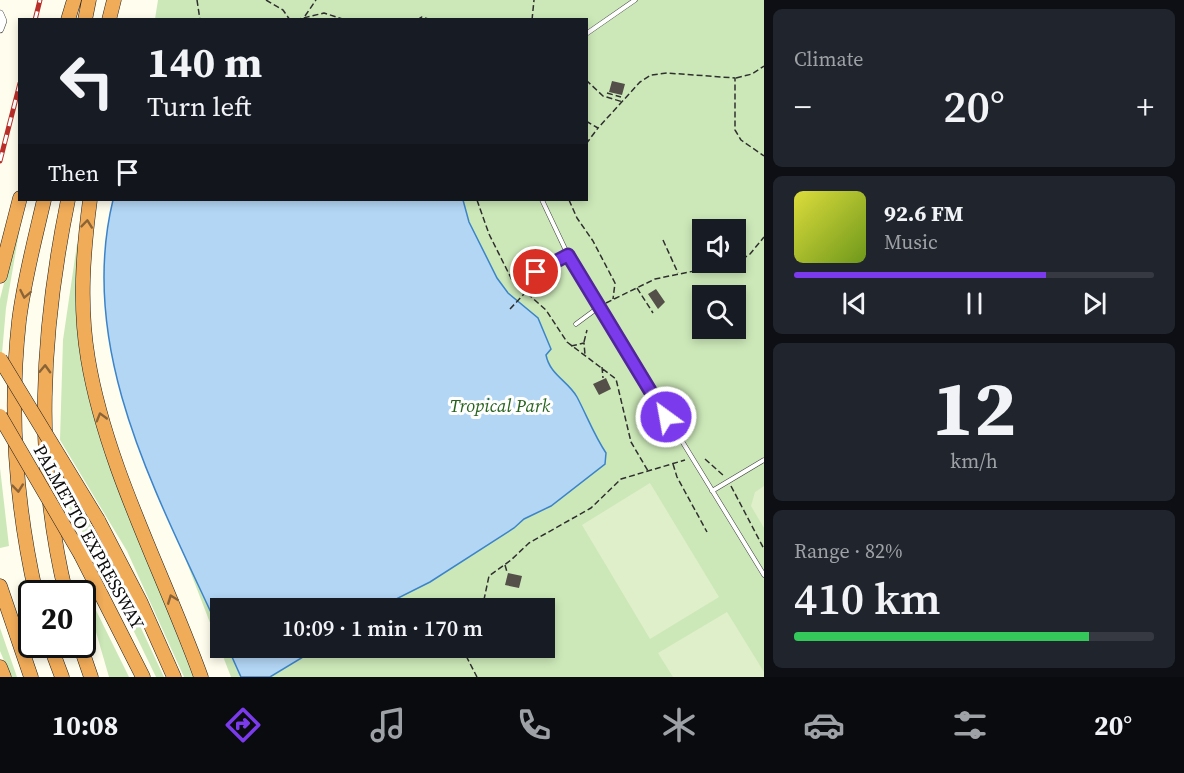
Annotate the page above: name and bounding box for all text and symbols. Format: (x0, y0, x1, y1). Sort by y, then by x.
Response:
text: 140 m (147, 33, 262, 91)
icon: left (48, 42, 126, 120)
text: Climate (794, 45, 863, 73)
text: 20° (943, 75, 1005, 137)
text: − (794, 84, 812, 129)
text: + (1137, 84, 1154, 129)
text: Turn left (147, 88, 251, 125)
icon: arrive (111, 156, 144, 189)
text: Then (48, 158, 99, 188)
text: 92.6 FM (884, 198, 963, 228)
one-way arrow (80, 219, 93, 228)
map controls (692, 219, 746, 339)
button: sound (692, 219, 746, 273)
text: Music (884, 228, 938, 256)
pin (510, 246, 561, 297)
icon: arrive (519, 255, 552, 288)
button: search (692, 285, 746, 339)
icon: previous (838, 287, 871, 320)
icon: pause (958, 287, 991, 320)
icon: next (1078, 287, 1111, 320)
one-way arrow (19, 288, 32, 298)
text: 12 (932, 354, 1016, 461)
one-way arrow (38, 365, 51, 374)
position arrow (634, 385, 698, 449)
park label: Tropical Park (450, 393, 551, 418)
one-way arrow (96, 412, 108, 423)
street label: PALMETTO EXPRESSWAY (28, 440, 151, 634)
text: km/h (950, 447, 998, 475)
one-way arrow (11, 483, 24, 492)
text: Range · 82% (794, 537, 903, 565)
text: 410 km (794, 567, 941, 629)
speed limit sign: 20 (18, 580, 96, 658)
one-way arrow (166, 594, 179, 604)
text: 10:09 · 1 min · 170 m (282, 613, 483, 643)
icon: directions (222, 704, 264, 746)
icon: music (367, 704, 409, 746)
icon: phone (513, 704, 555, 746)
icon: climate (658, 704, 700, 746)
icon: car (803, 704, 845, 746)
icon: filters (949, 704, 991, 746)
text: 10:08 (52, 707, 118, 744)
text: 20° (1094, 707, 1132, 744)

